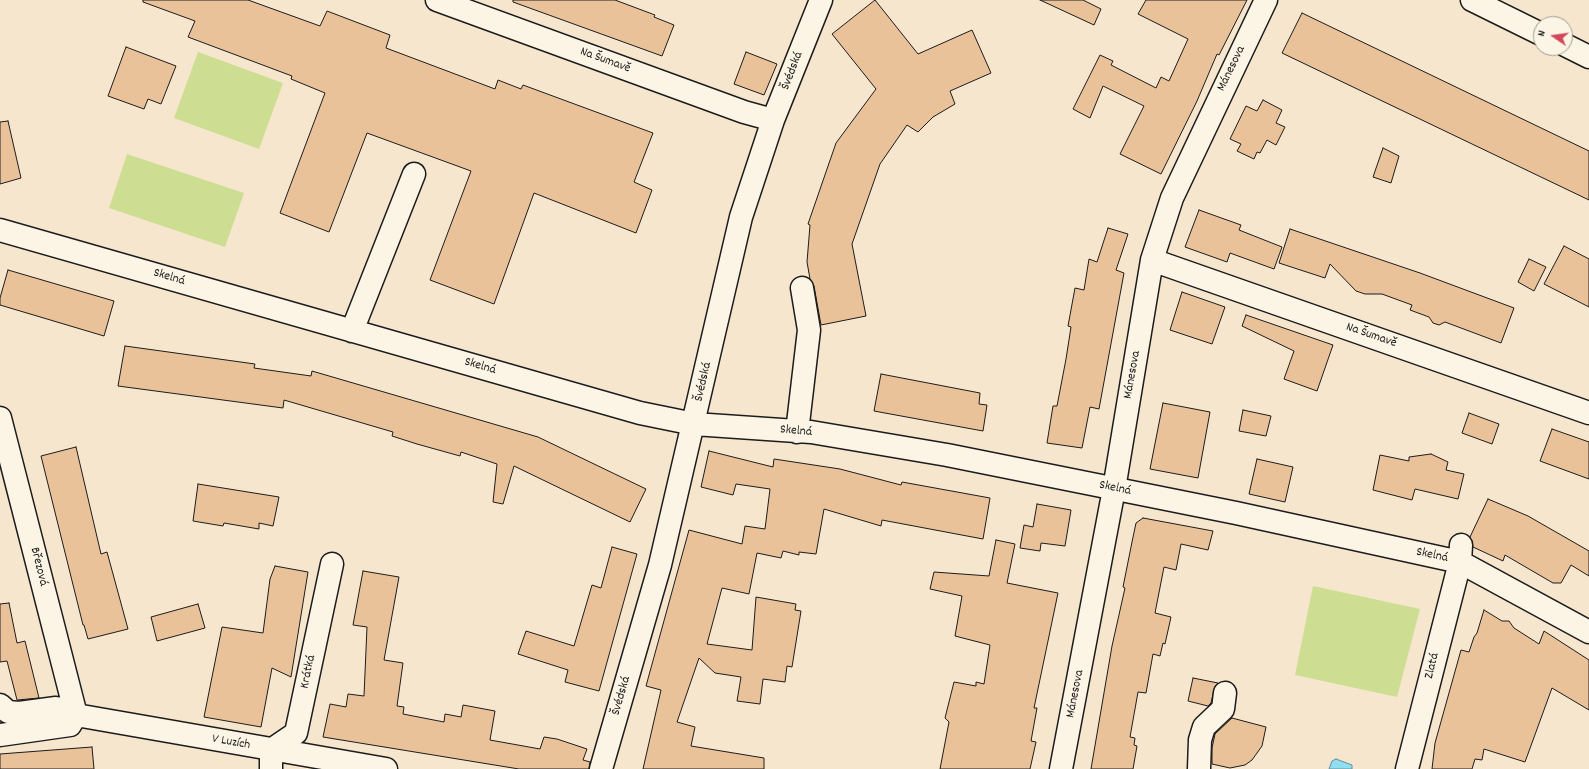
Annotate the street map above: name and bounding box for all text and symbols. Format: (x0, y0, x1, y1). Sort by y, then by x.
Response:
north arrow (1533, 16, 1573, 56)
text: N (1534, 29, 1551, 38)
street label: Mánesova (1214, 44, 1250, 94)
street label: Na Šumavě (578, 45, 632, 77)
street label: Švédská (779, 50, 807, 92)
street label: Skelná (151, 266, 187, 290)
street label: Na Šumavě (1344, 320, 1398, 352)
street label: Mánesova (1121, 350, 1145, 400)
street label: Skelná (462, 355, 498, 379)
street label: Švédská (692, 361, 716, 403)
street label: Skelná (779, 423, 813, 441)
street label: Skelná (1098, 478, 1132, 500)
street label: Skelná (1415, 545, 1449, 567)
street label: Březová (26, 546, 50, 588)
street label: Zlatá (1422, 651, 1444, 681)
street label: Krátká (298, 654, 320, 690)
street label: Mánesova (1064, 669, 1088, 719)
street label: Švédská (609, 675, 635, 717)
street label: V Luzích (211, 732, 251, 754)

